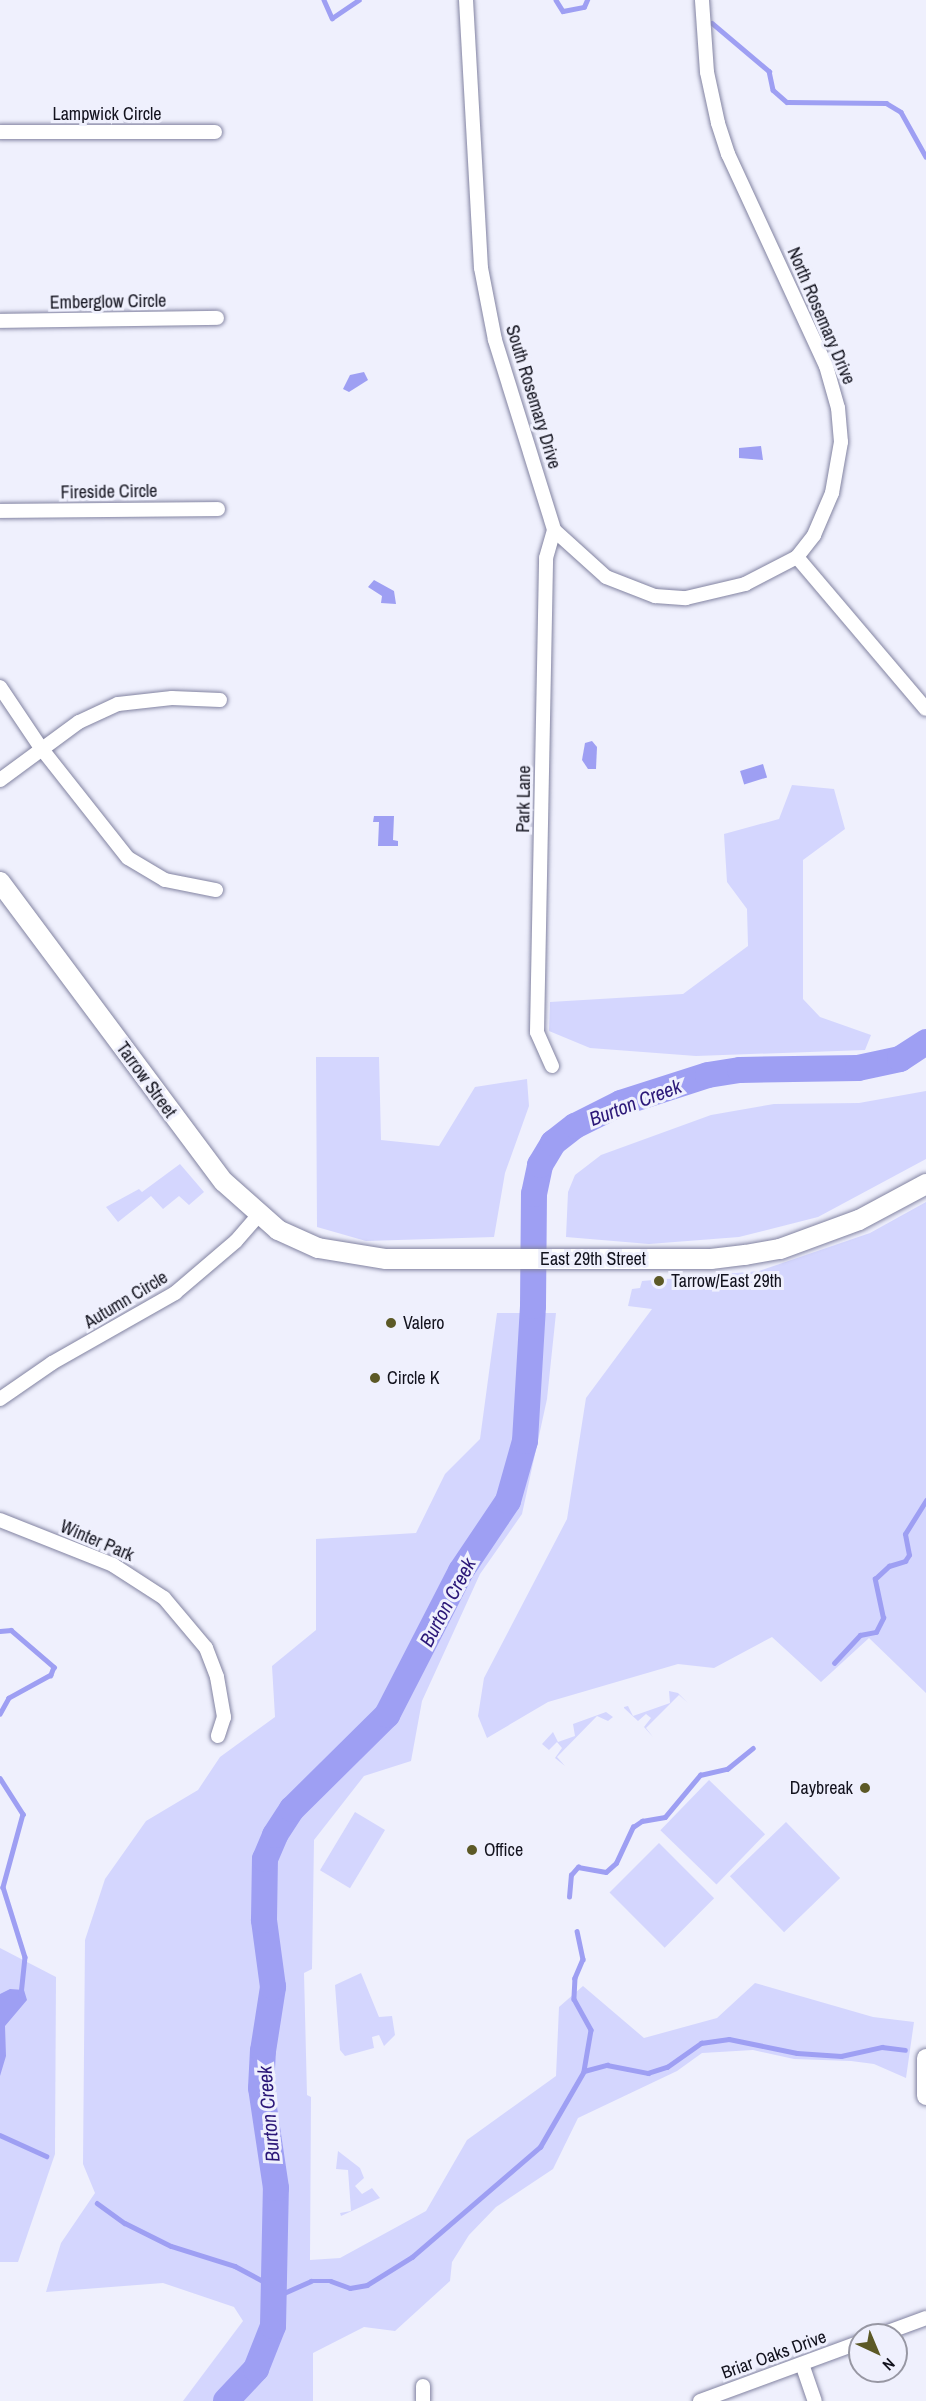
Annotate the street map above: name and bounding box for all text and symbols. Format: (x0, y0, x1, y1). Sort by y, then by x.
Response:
street label: Lampwick Circle (52, 103, 162, 125)
street label: North Rosemary Drive (782, 244, 860, 388)
street label: Emberglow Circle (50, 290, 166, 314)
street label: South Rosemary Drive (501, 322, 565, 472)
street label: Fireside Circle (60, 480, 158, 504)
street label: Park Lane (513, 765, 535, 833)
street label: Tarrow Street (111, 1038, 181, 1122)
water label: Burton Creek (586, 1073, 684, 1131)
street label: East 29th Street (540, 1248, 646, 1270)
street label: Autumn Circle (80, 1267, 172, 1333)
place label: Tarrow/East 29th (671, 1270, 782, 1292)
marker: Tarrow/East 29th (652, 1274, 666, 1288)
place label: Valero (403, 1312, 445, 1334)
marker: Valero (384, 1316, 398, 1330)
place label: Circle K (387, 1367, 439, 1389)
marker: Circle K (368, 1371, 382, 1385)
street label: Winter Park (57, 1516, 137, 1566)
water label: Burton Creek (414, 1554, 480, 1650)
place label: Daybreak (790, 1777, 853, 1799)
marker: Daybreak (858, 1781, 872, 1795)
place label: Office (484, 1839, 523, 1861)
marker: Office (465, 1843, 479, 1857)
water label: Burton Creek (252, 2065, 284, 2163)
north arrow (848, 2323, 908, 2383)
street label: Briar Oaks Drive (719, 2326, 829, 2384)
text: N (878, 2353, 900, 2376)

